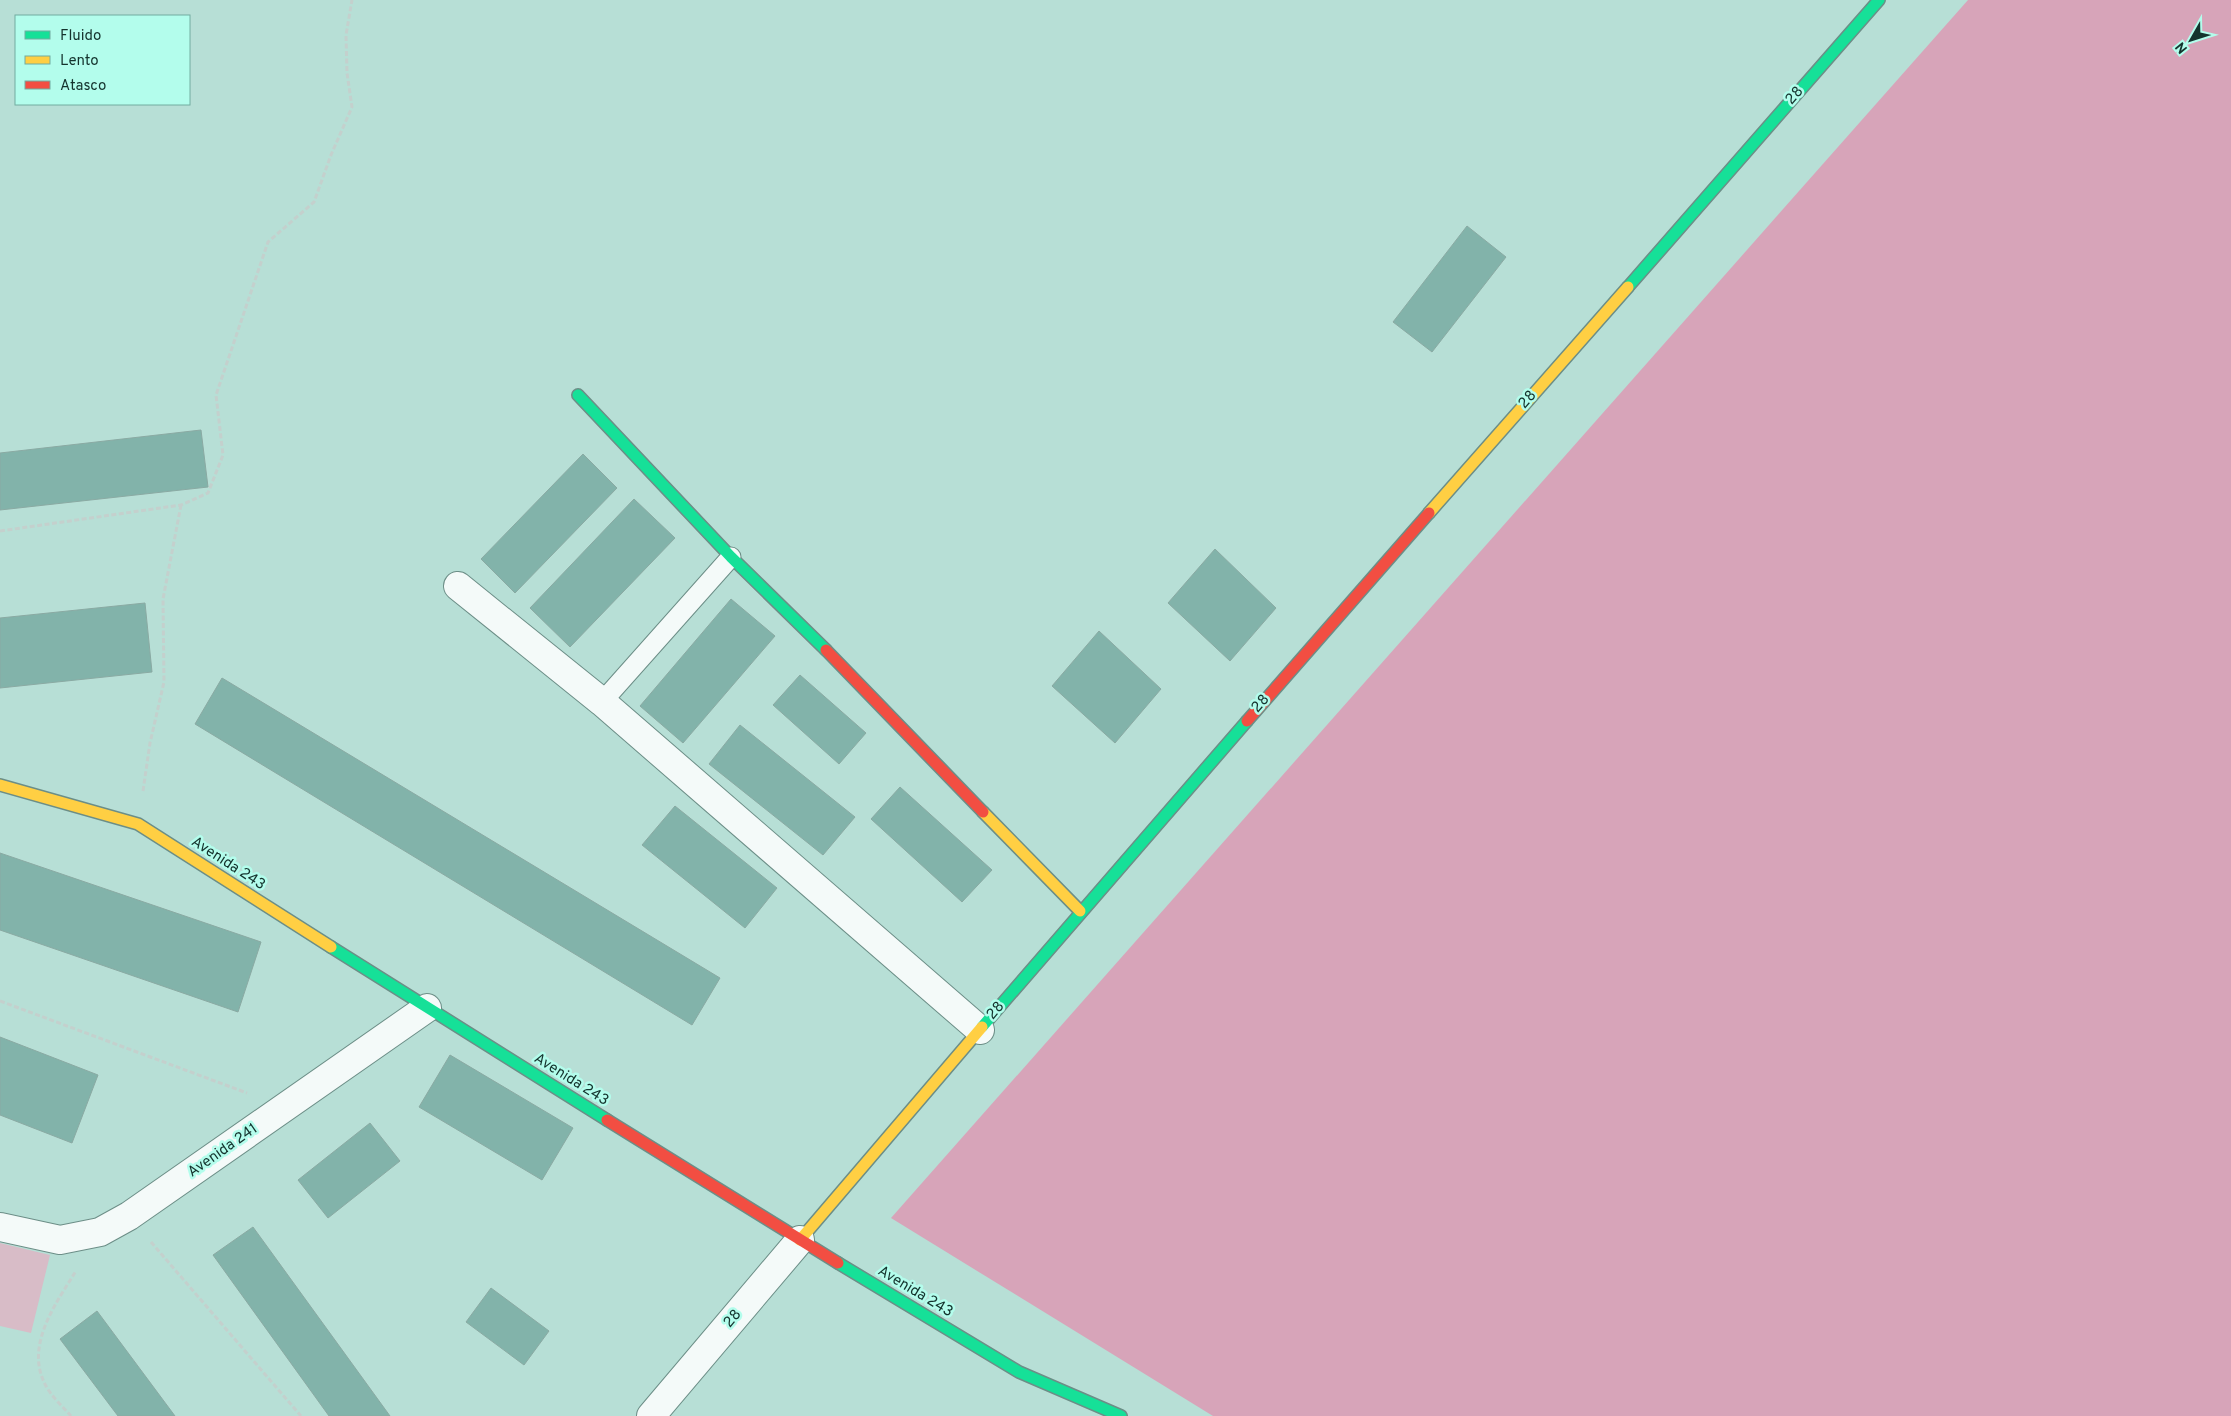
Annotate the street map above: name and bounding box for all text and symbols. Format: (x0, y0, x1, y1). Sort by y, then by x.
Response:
legend (15, 15, 190, 105)
north arrow (2166, 15, 2216, 65)
text: Fluido (60, 27, 101, 46)
text: N (2172, 38, 2192, 56)
text: Lento (60, 52, 99, 71)
text: Atasco (60, 77, 106, 96)
street label: 28 (1782, 83, 1808, 109)
street label: 28 (1515, 387, 1541, 413)
street label: 28 (1248, 691, 1274, 717)
street label: Avenida 243 (187, 833, 269, 895)
street label: 28 (983, 998, 1009, 1024)
street label: Avenida 243 (530, 1049, 612, 1111)
street label: Avenida 241 (184, 1120, 262, 1182)
street label: Avenida 243 (874, 1262, 956, 1322)
street label: 28 (720, 1306, 746, 1332)

